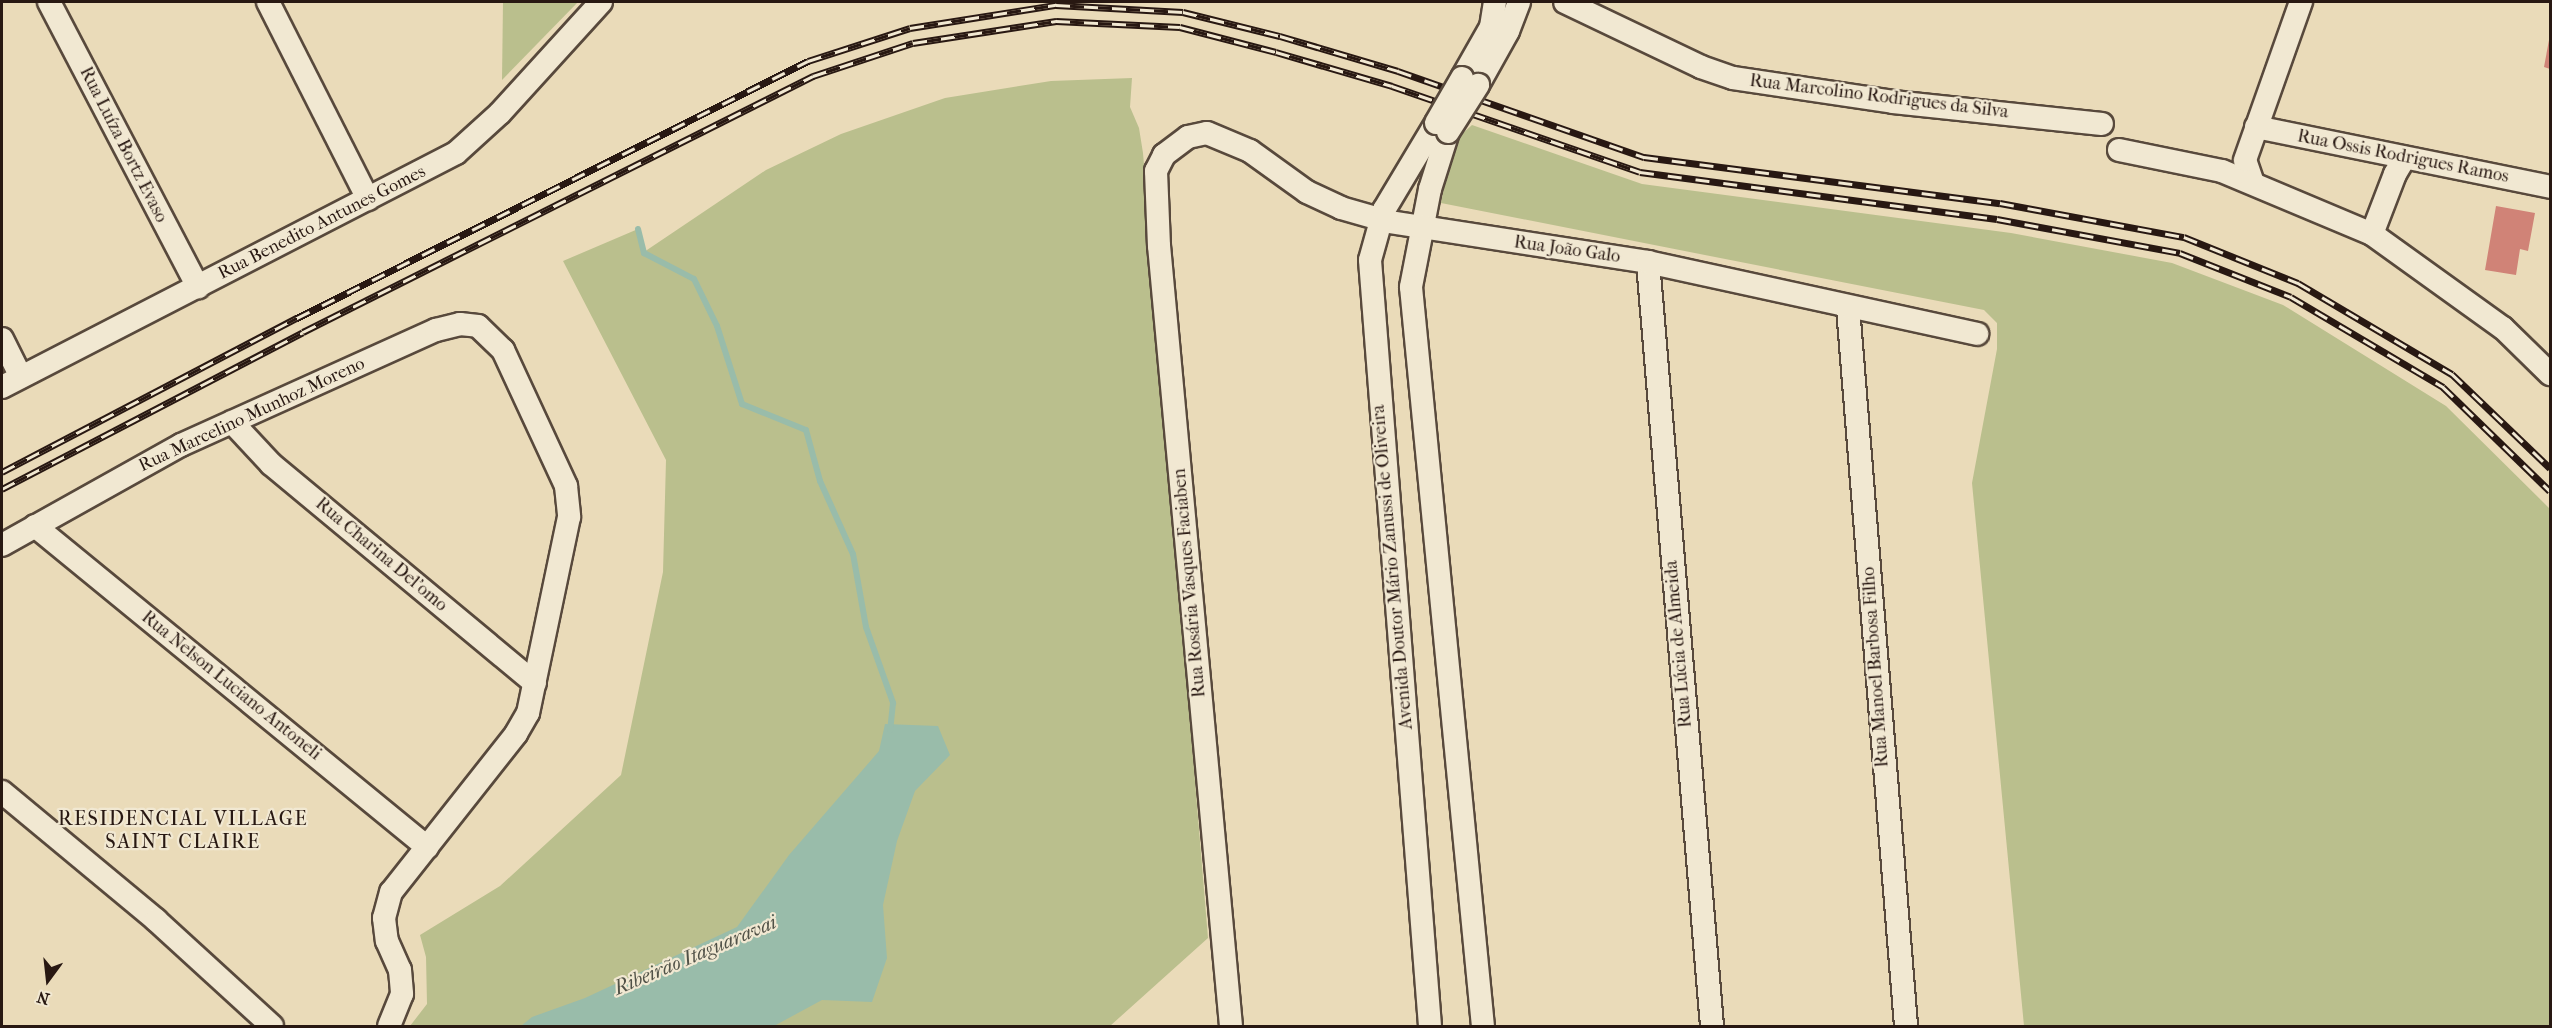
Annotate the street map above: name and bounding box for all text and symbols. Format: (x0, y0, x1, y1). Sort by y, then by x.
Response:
street label: Rua Luíza Bortz Evaso (74, 63, 172, 227)
street label: Rua Marcolino Rodrigues da Silva (1748, 70, 2010, 124)
street label: Rua Ossis Rodrigues Ramos (2295, 126, 2511, 188)
street label: Rua Benedito Antunes Gomes (215, 161, 429, 285)
street label: Rua João Galo (1513, 232, 1621, 268)
street label: Rua Marcelino Munhoz Moreno (136, 353, 368, 477)
street label: Avenida Doutor Mário Zanussi de Oliveira (1368, 404, 1418, 730)
street label: Rua Rosária Vasques Faciaben (1169, 468, 1211, 698)
street label: Rua Charina Del'omo (311, 494, 451, 616)
street label: Rua Lúcia de Almeida (1661, 559, 1697, 729)
street label: Rua Manoel Barbosa Filho (1858, 566, 1894, 768)
street label: Rua Nelson Luciano Antoneli (137, 607, 325, 765)
district label: RESIDENCIAL VILLAGE SAINT CLAIRE (58, 807, 308, 854)
water label: Ribeirão Itaguaravai (610, 910, 780, 1000)
north arrow (18, 950, 78, 1010)
text: N (35, 987, 52, 1009)

